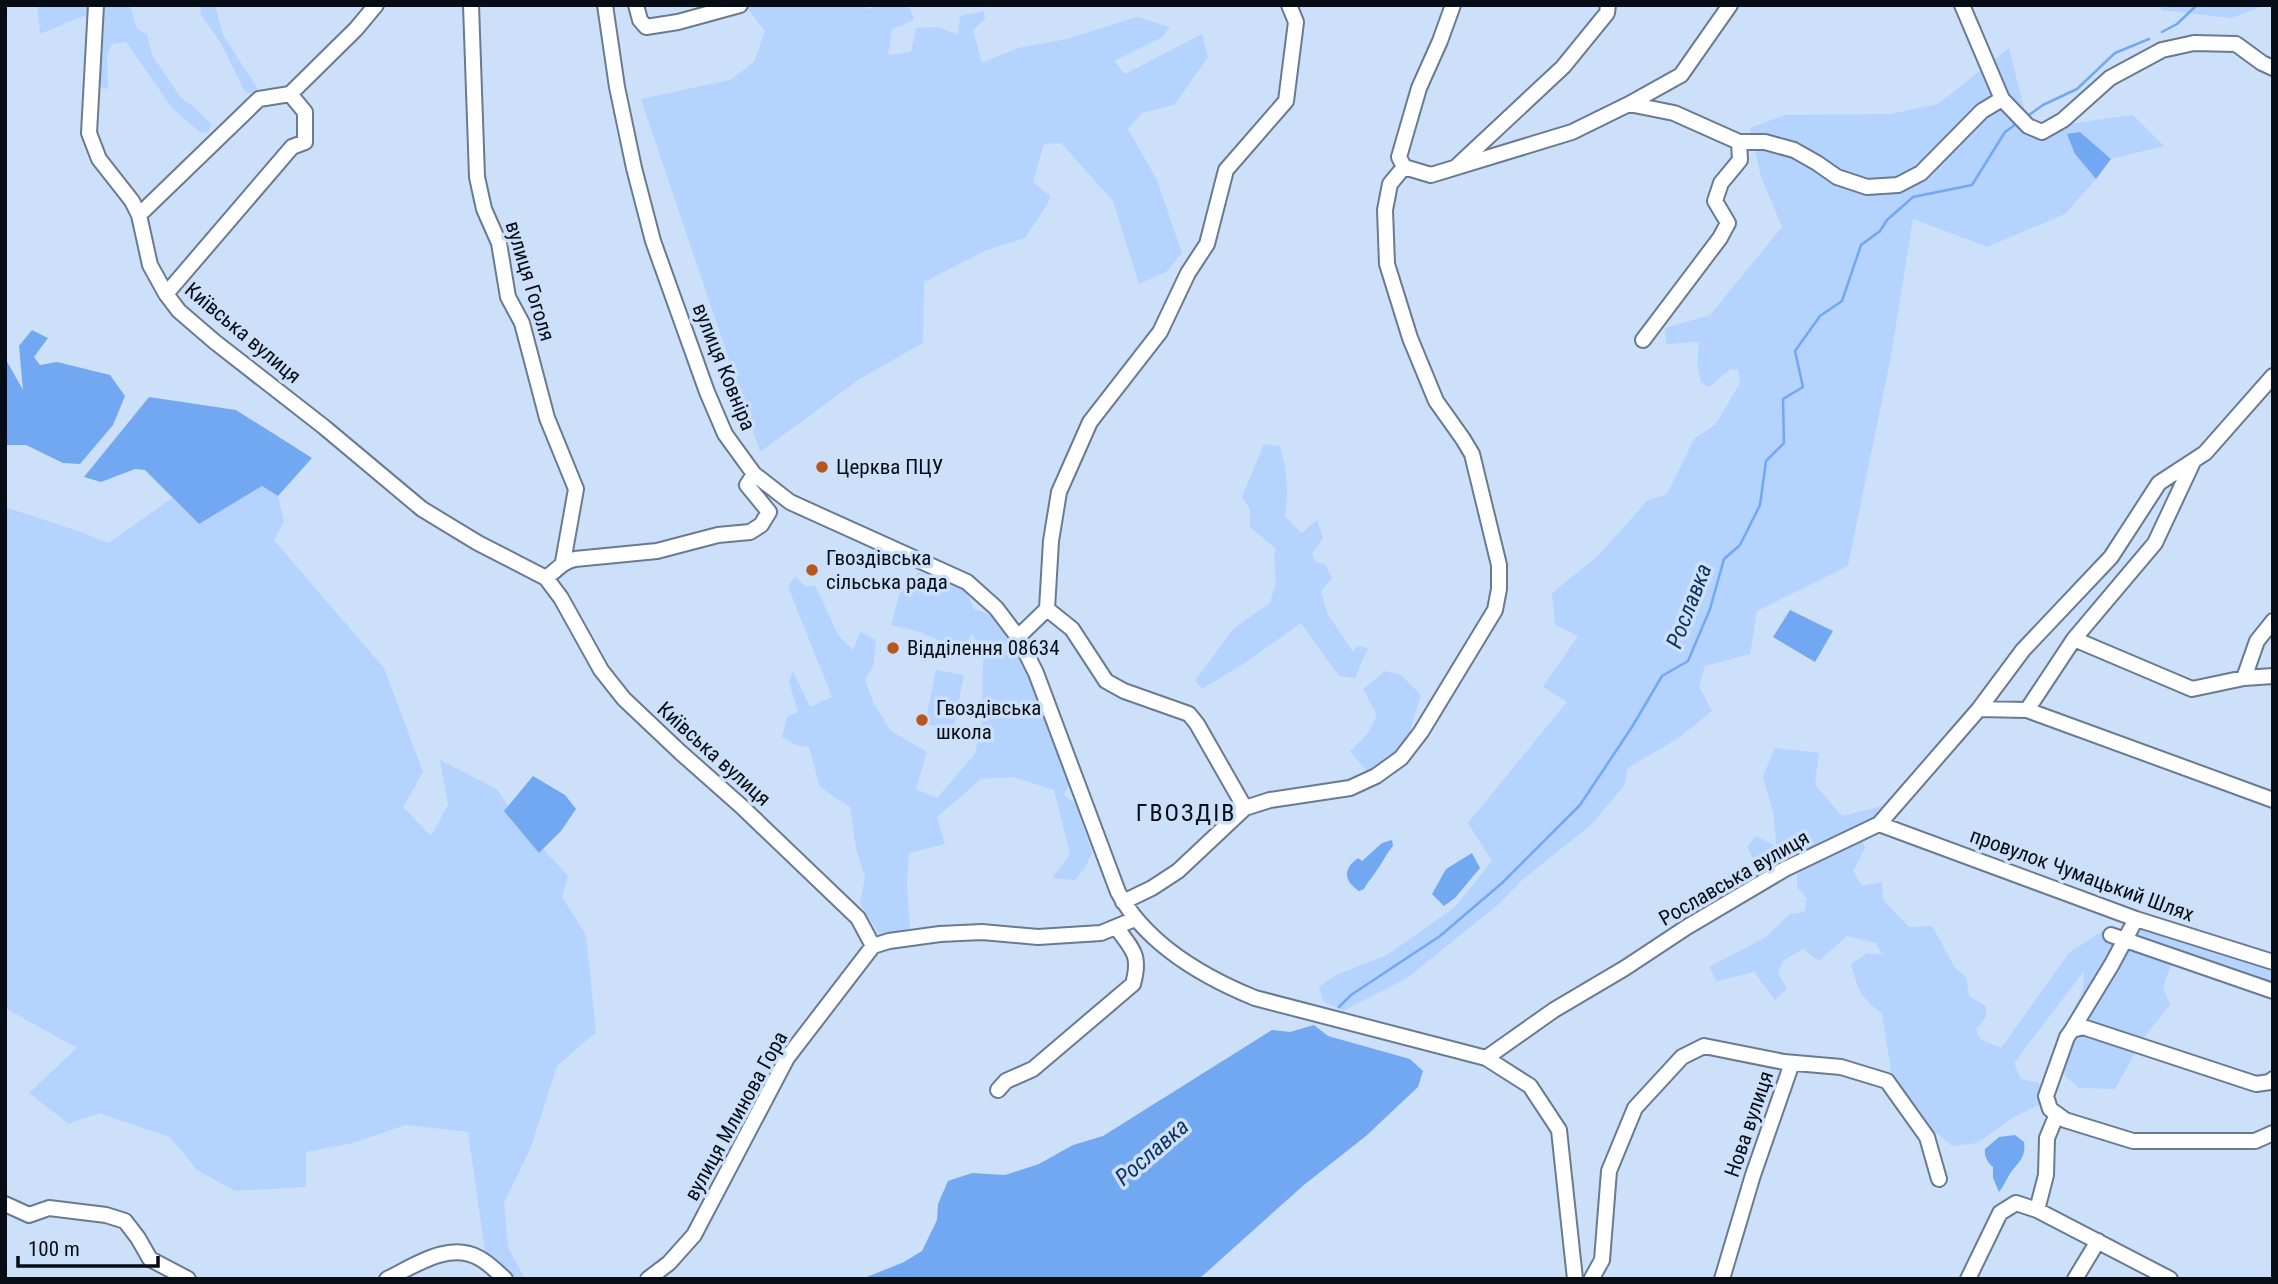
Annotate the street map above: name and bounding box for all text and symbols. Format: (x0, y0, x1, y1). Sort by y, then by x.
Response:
street label: вулиця Гоголя (500, 218, 560, 344)
street label: Київська вулиця (180, 278, 306, 388)
street label: вулиця Ковніра (688, 300, 760, 434)
place label: Церква ПЦУ (836, 455, 943, 479)
marker: Церква ПЦУ (814, 459, 830, 475)
place label: Гвоздівська сільська рада (826, 546, 948, 594)
water label: Рославка (1661, 560, 1717, 652)
marker: Гвоздівська сільська рада (804, 562, 820, 578)
place label: Відділення 08634 (907, 636, 1060, 660)
marker: Відділення 08634 (885, 640, 901, 656)
place label: Гвоздівська школа (936, 696, 1041, 744)
street label: Київська вулиця (652, 697, 776, 811)
marker: Гвоздівська школа (914, 712, 930, 728)
district label: ГВОЗДІВ (1136, 799, 1236, 827)
street label: провулок Чумацький Шлях (1967, 823, 2197, 927)
street label: Рославська вулиця (1655, 825, 1813, 931)
street label: вулиця Млинова Гора (680, 1027, 792, 1205)
street label: Нова вулиця (1720, 1068, 1778, 1180)
water label: Рославка (1110, 1113, 1194, 1191)
scale bar (18, 1224, 158, 1268)
text: 100 m (28, 1237, 80, 1261)

